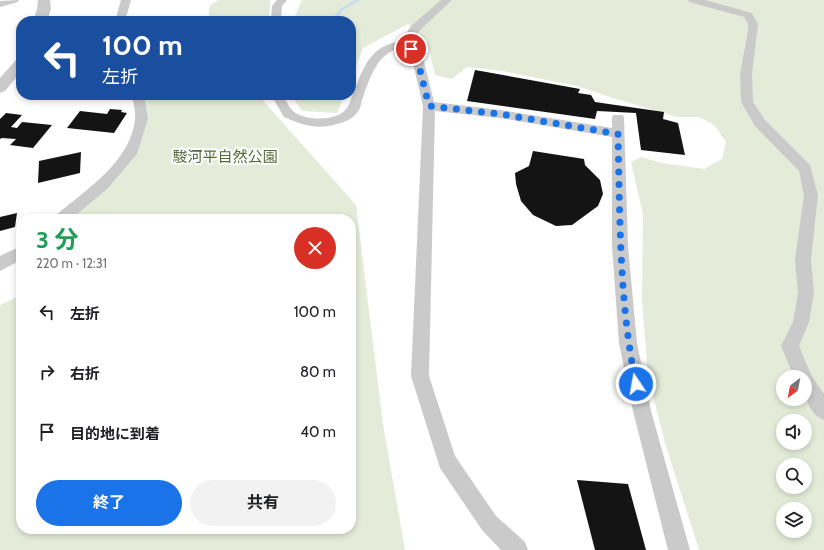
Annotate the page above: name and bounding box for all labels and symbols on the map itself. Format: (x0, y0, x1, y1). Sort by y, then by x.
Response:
pin (394, 32, 428, 66)
park label: 駿河平自然公園 (172, 148, 278, 166)
position arrow (615, 363, 657, 405)
north arrow (776, 370, 812, 406)

